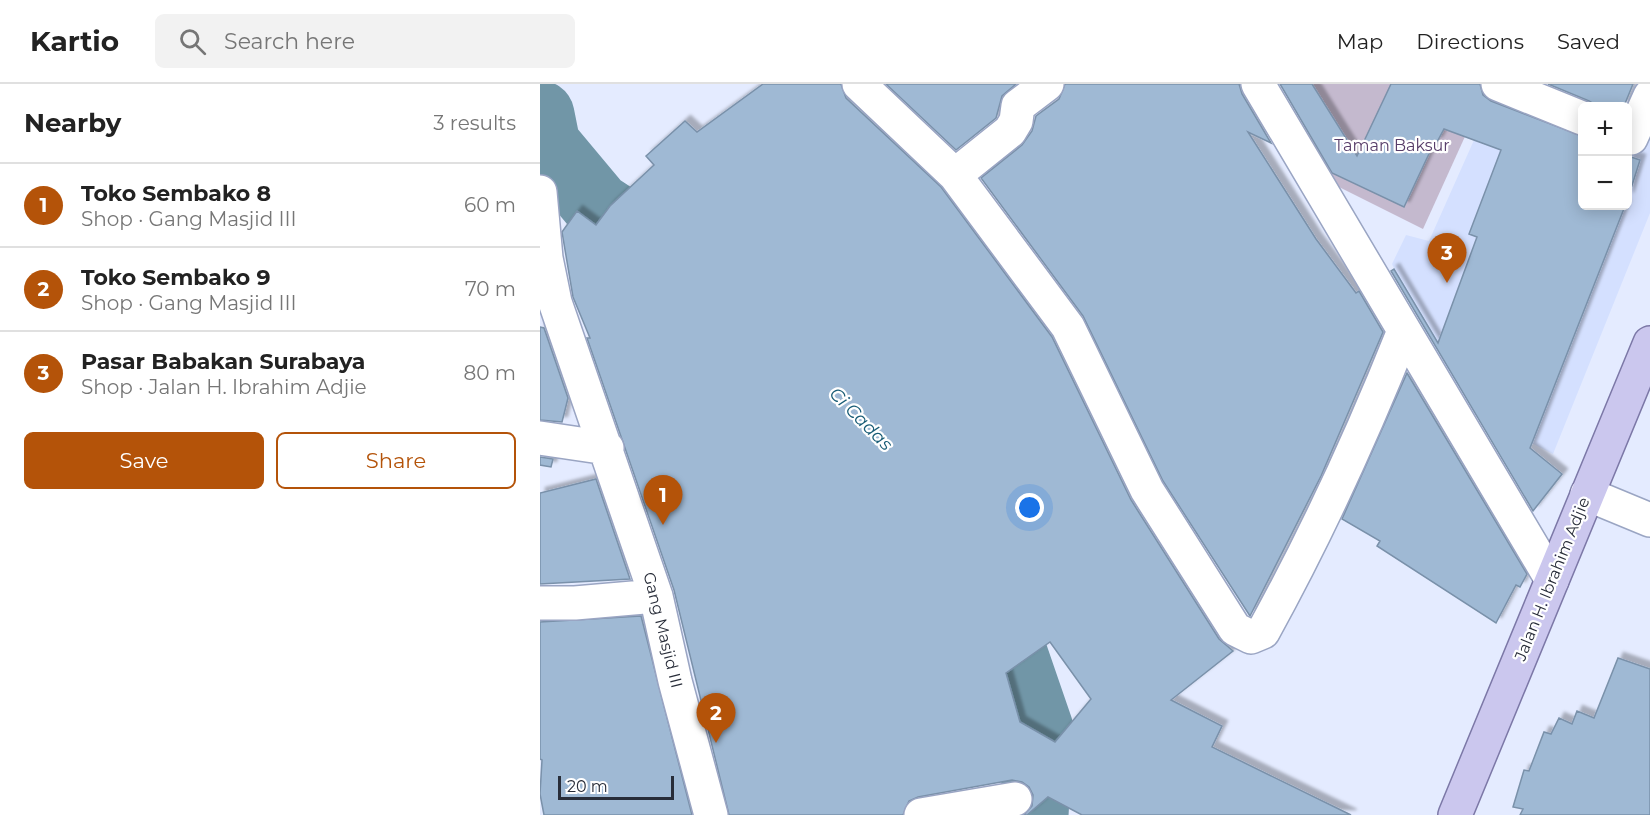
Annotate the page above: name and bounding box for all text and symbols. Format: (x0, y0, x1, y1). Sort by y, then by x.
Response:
search box (155, 14, 575, 68)
text: Kartio (30, 24, 119, 58)
icon: search (176, 25, 209, 58)
text: Search here (224, 28, 355, 55)
text: Map (1337, 29, 1383, 54)
text: Directions (1416, 29, 1524, 54)
text: Saved (1557, 29, 1620, 54)
map controls (1578, 102, 1632, 210)
button: + (1578, 102, 1632, 156)
text: Nearby (24, 107, 121, 139)
text: 3 results (433, 111, 516, 135)
park label: Taman Baksur (1334, 136, 1450, 155)
button: − (1578, 156, 1632, 210)
text: Toko Sembako 8 (81, 180, 271, 207)
text: 1 (40, 193, 47, 217)
text: 60 m (464, 193, 516, 217)
text: Shop · Gang Masjid III (81, 207, 297, 231)
pin: 3 (1428, 234, 1466, 283)
text: Toko Sembako 9 (81, 264, 270, 291)
text: 2 (38, 277, 49, 301)
text: 70 m (465, 277, 516, 301)
text: Shop · Gang Masjid III (81, 291, 297, 315)
text: Pasar Babakan Surabaya (81, 348, 365, 375)
text: 3 (38, 361, 49, 385)
text: 80 m (464, 361, 516, 385)
text: Shop · Jalan H. Ibrahim Adjie (81, 375, 367, 399)
water label: Ci Cadas (825, 383, 897, 455)
button: Save (24, 432, 264, 489)
button: Share (276, 432, 516, 489)
pin: 1 (644, 476, 682, 525)
your location (1015, 493, 1044, 522)
street label: Jalan H. Ibrahim Adjie (1510, 495, 1594, 664)
street label: Gang Masjid III (639, 570, 687, 690)
pin: 2 (696, 694, 735, 743)
scale bar (558, 773, 674, 800)
text: 20 m (567, 777, 608, 796)

